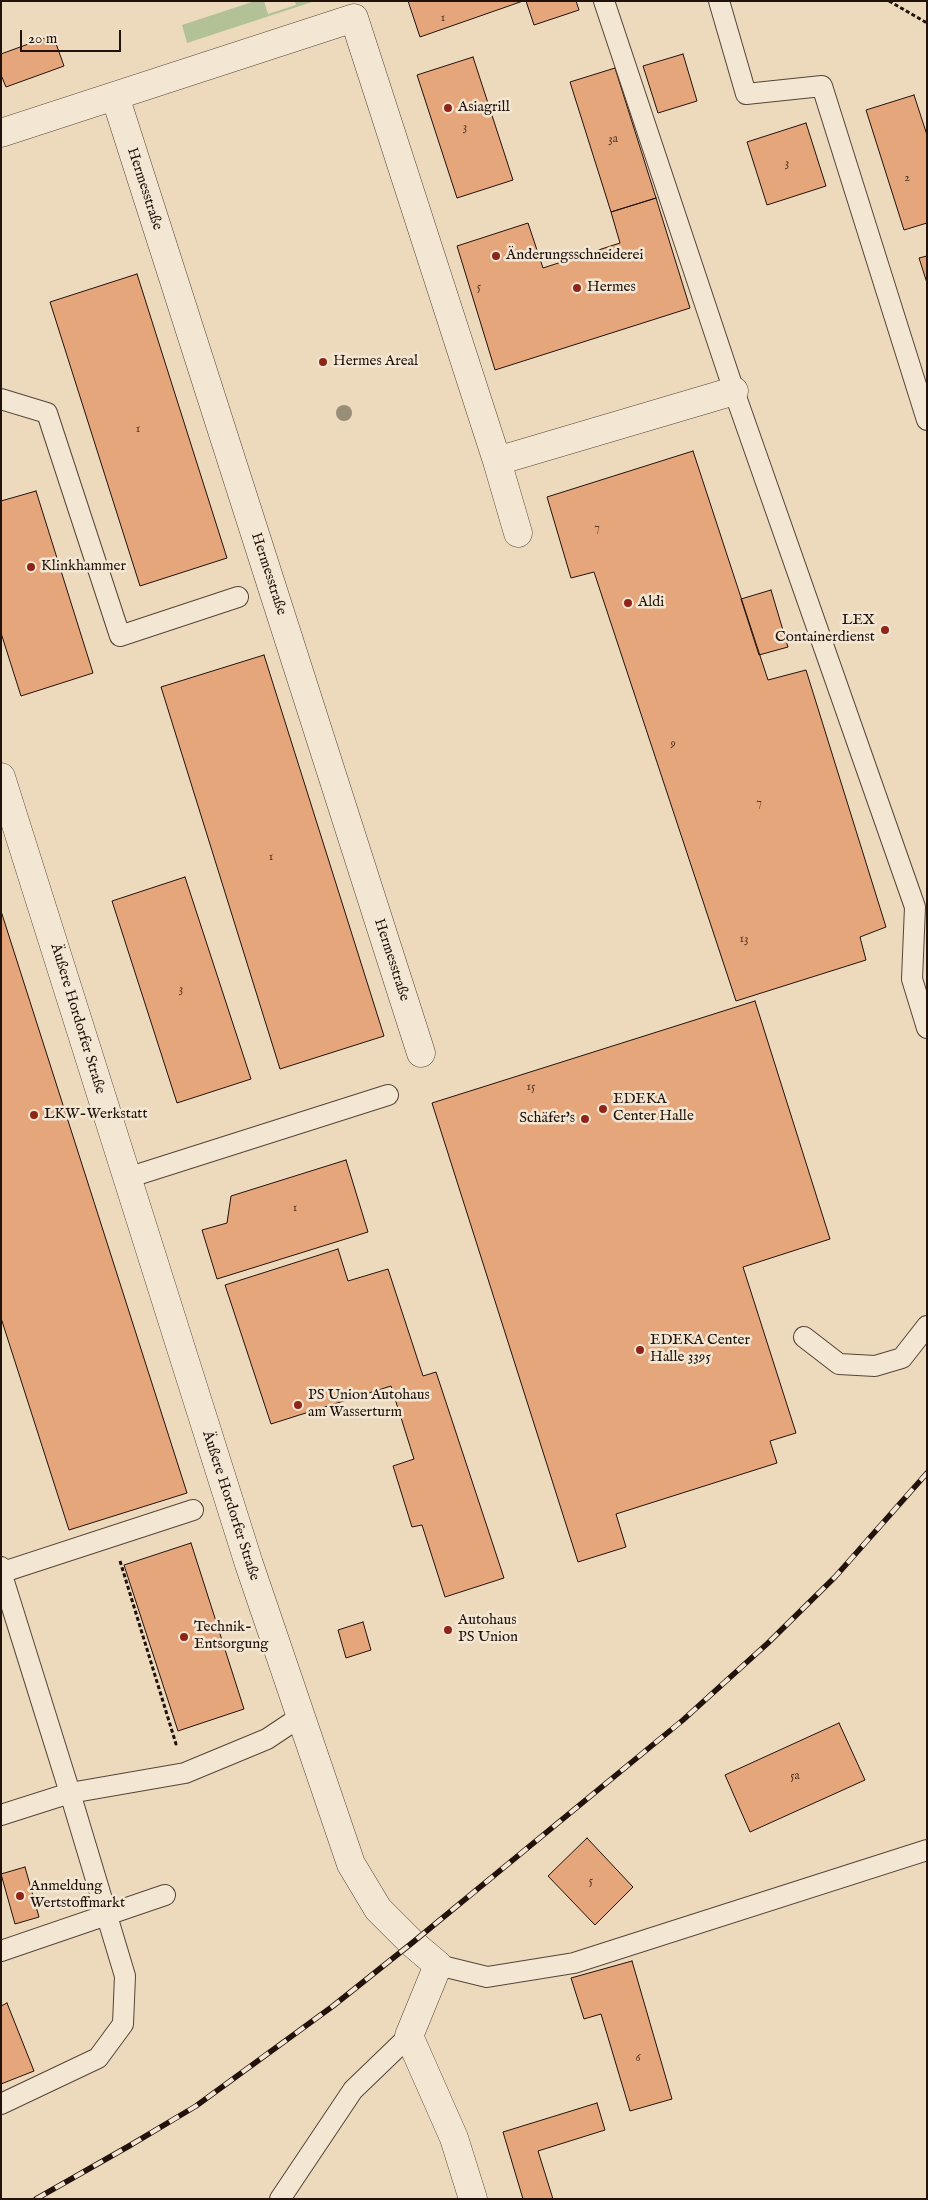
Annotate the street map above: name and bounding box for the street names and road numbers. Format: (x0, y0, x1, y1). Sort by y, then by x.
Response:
street label: Hermesstraße (122, 145, 166, 233)
street label: Hermesstraße (246, 530, 290, 618)
street label: Hermesstraße (369, 916, 413, 1004)
street label: Äußere Hordorfer Straße (46, 942, 108, 1096)
street label: Äußere Hordorfer Straße (197, 1429, 263, 1583)

